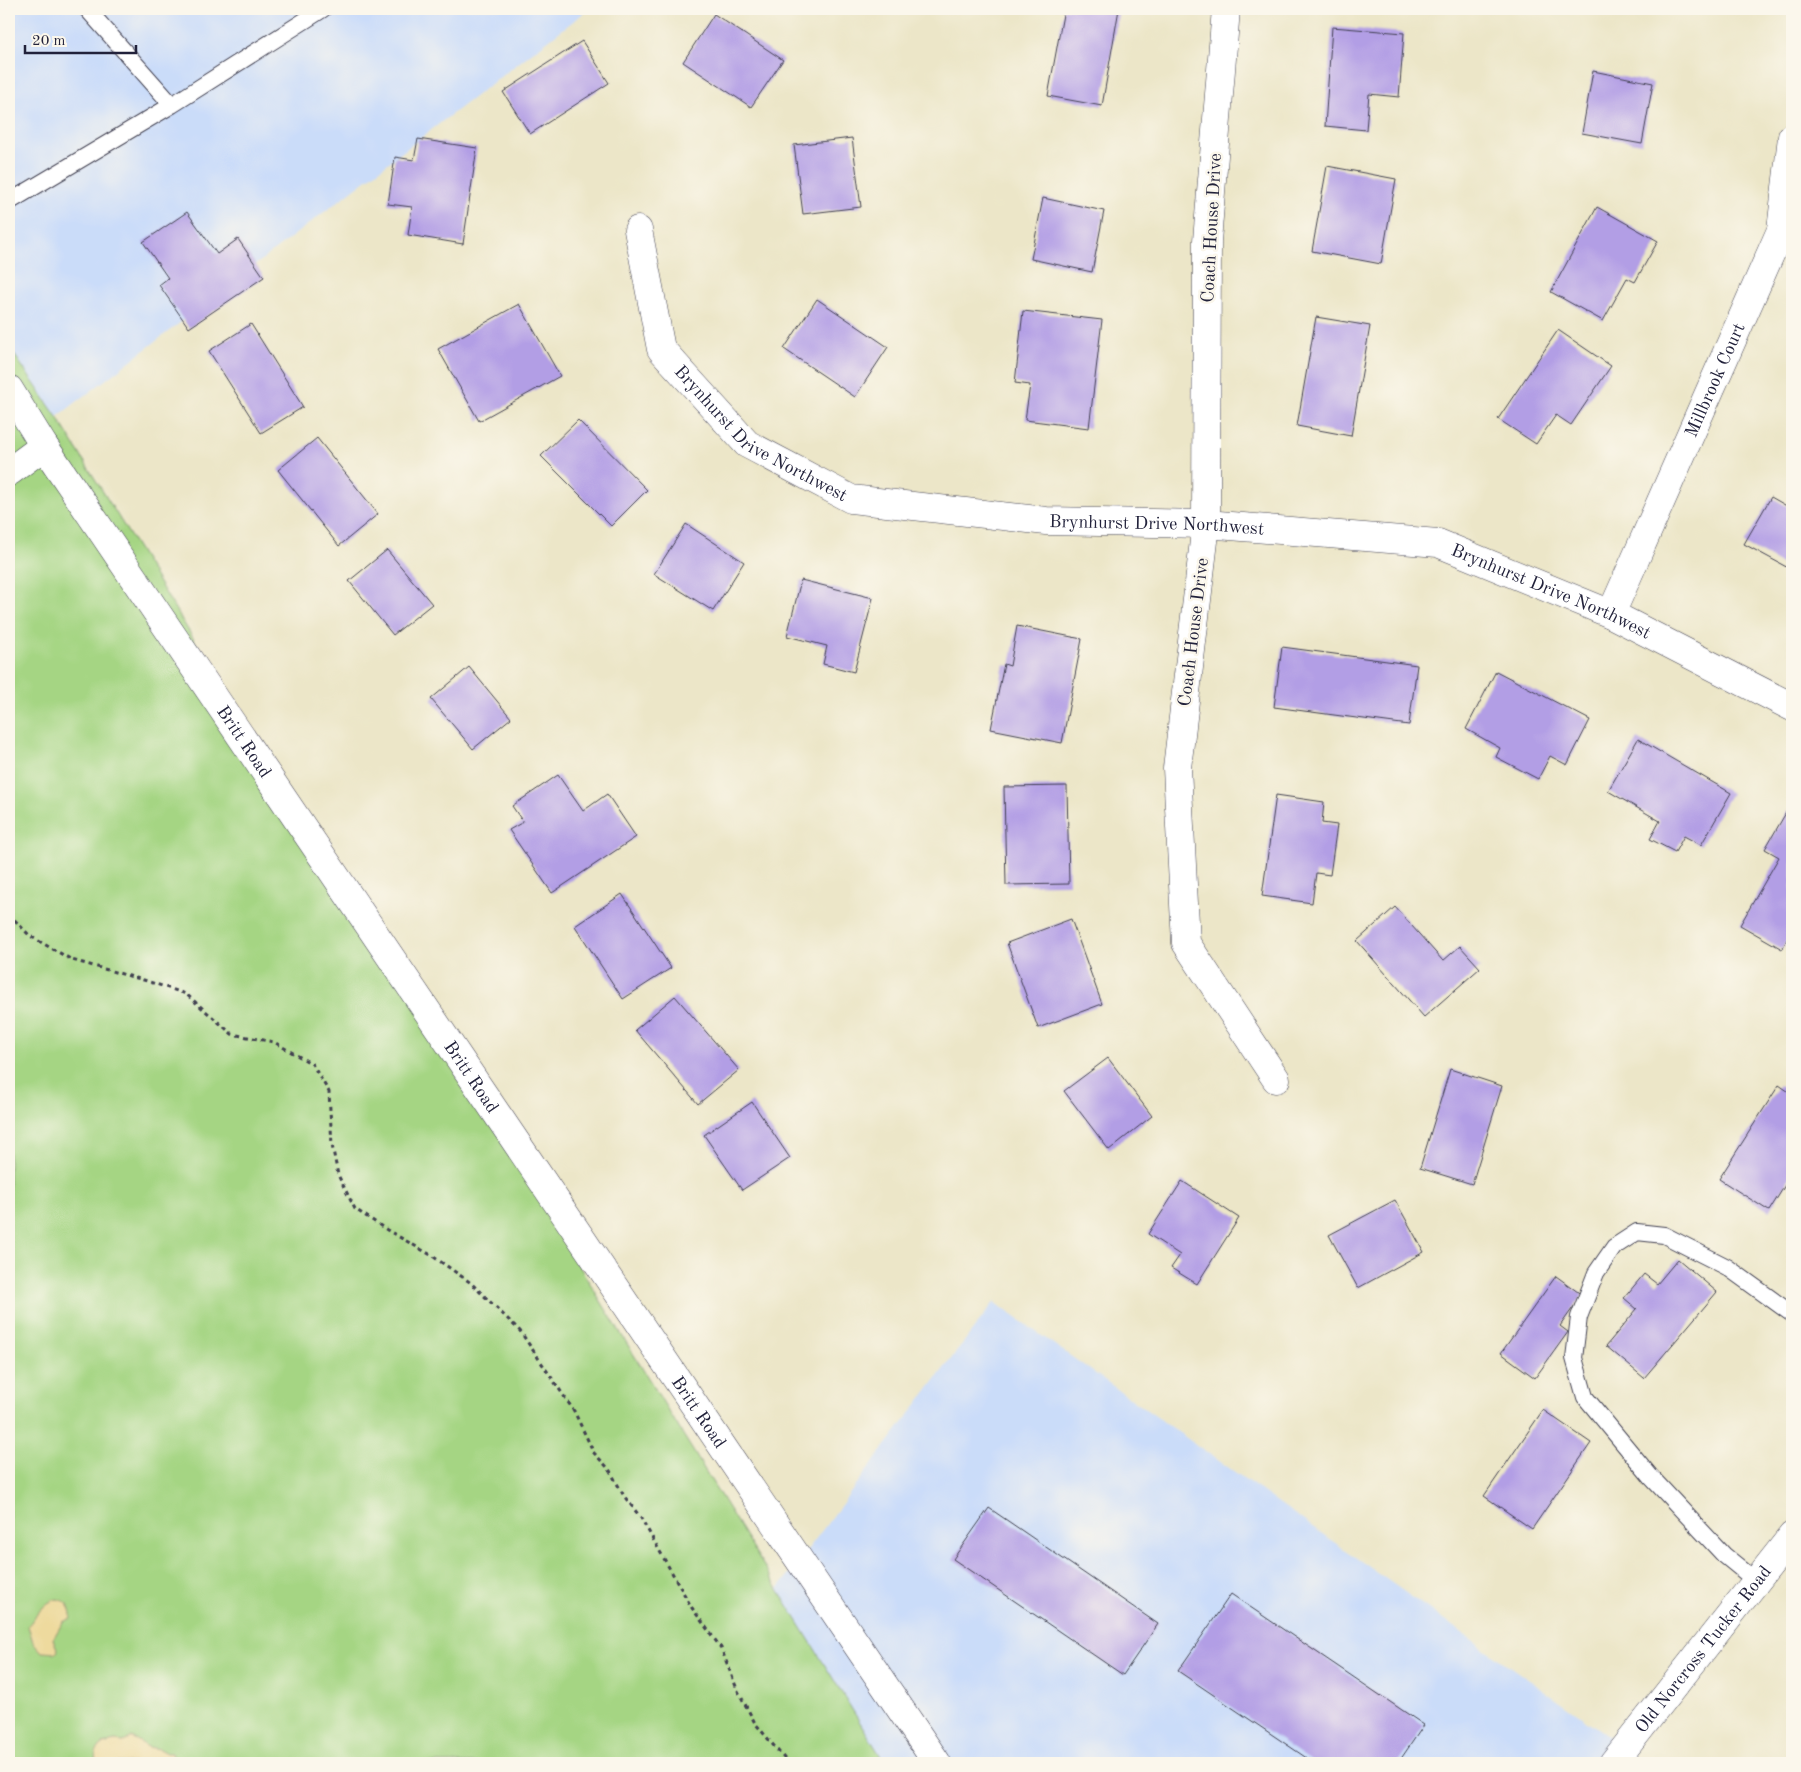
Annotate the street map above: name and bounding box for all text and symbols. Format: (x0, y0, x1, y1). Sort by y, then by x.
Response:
scale bar (25, 22, 136, 54)
text: 20 m (32, 34, 66, 49)
street label: Coach House Drive (1199, 153, 1225, 303)
street label: Millbrook Court (1682, 320, 1749, 440)
street label: Brynhurst Drive Northwest (670, 362, 850, 505)
street label: Brynhurst Drive Northwest (1049, 513, 1265, 539)
street label: Brynhurst Drive Northwest (1448, 541, 1653, 643)
street label: Coach House Drive (1176, 557, 1212, 707)
street label: Britt Road (213, 703, 274, 781)
street label: Britt Road (440, 1038, 501, 1117)
street label: Britt Road (668, 1373, 729, 1452)
street label: Old Norcross Tucker Road (1632, 1563, 1775, 1737)

